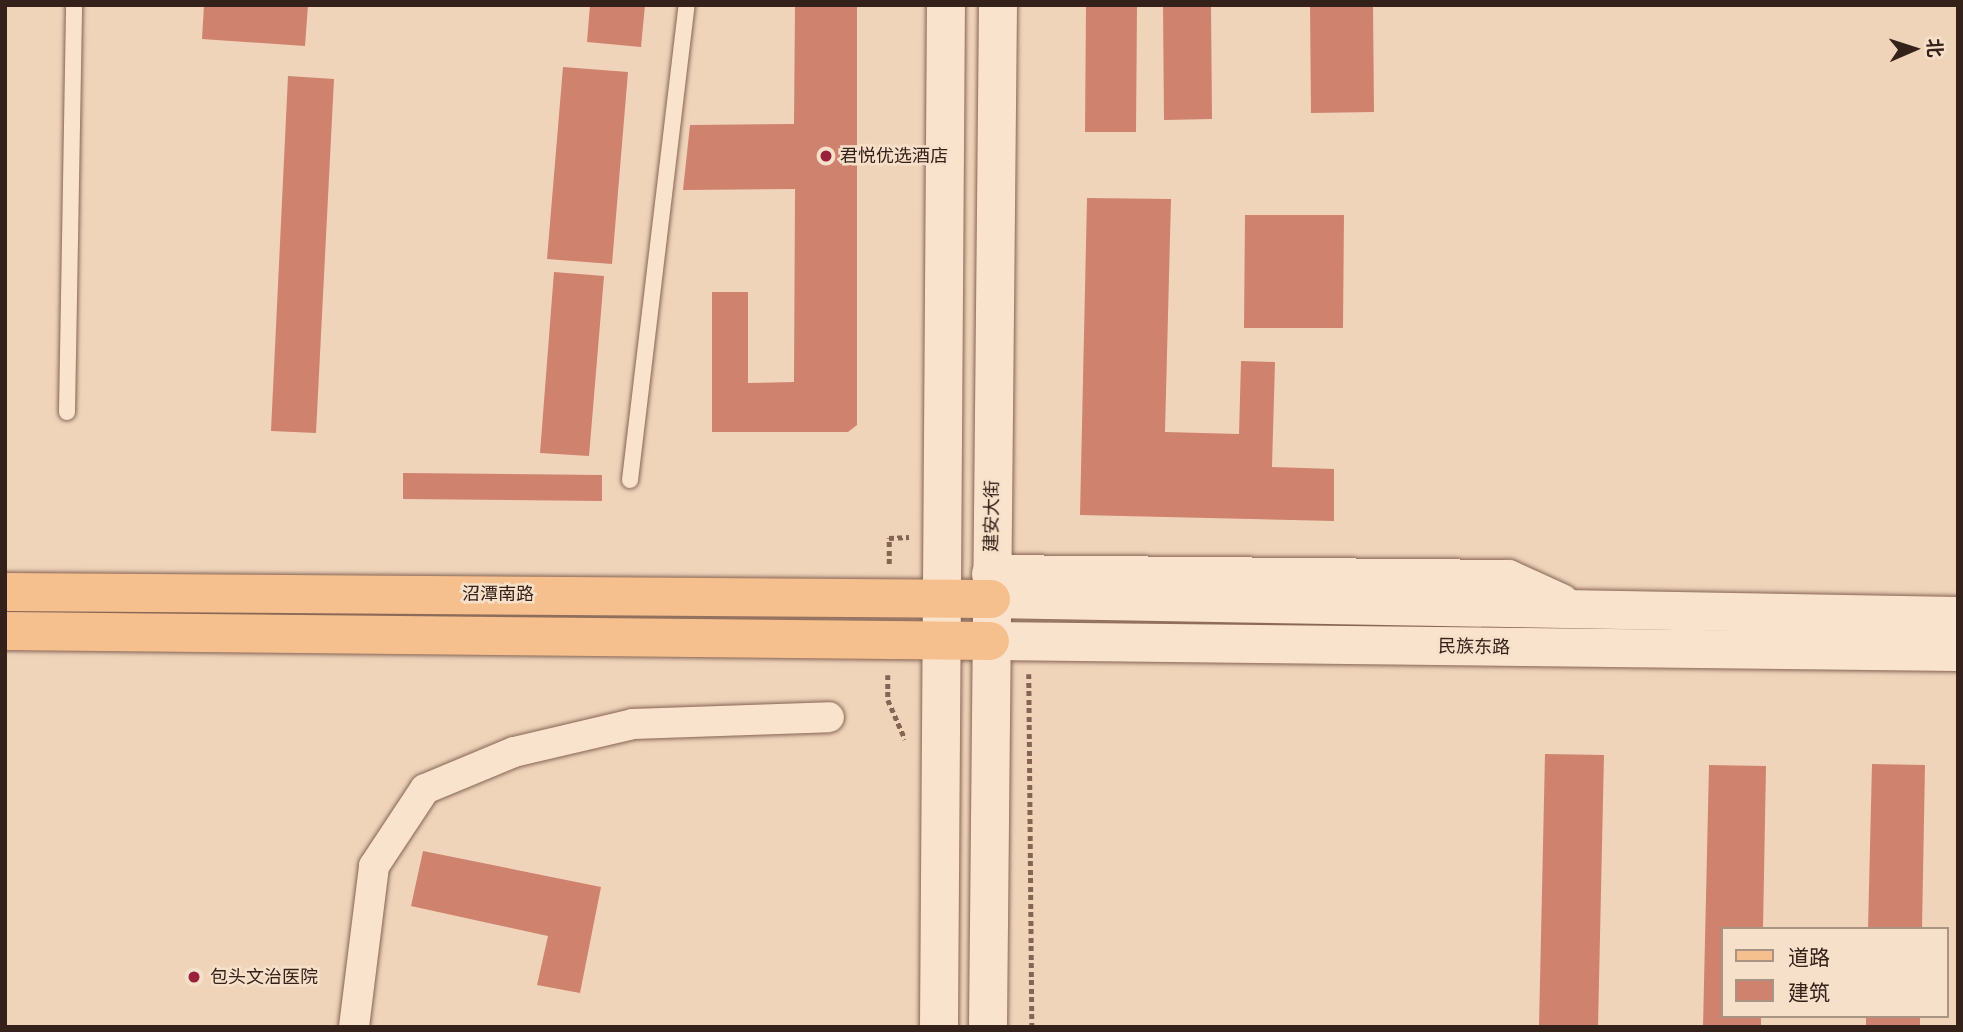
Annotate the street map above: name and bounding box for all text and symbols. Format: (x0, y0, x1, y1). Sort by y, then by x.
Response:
north arrow (1879, 14, 1949, 84)
text: 北 (1922, 38, 1947, 58)
place label: 君悦优选酒店 (840, 145, 948, 167)
marker: 君悦优选酒店 (818, 148, 834, 164)
street label: 建安大街 (981, 480, 1003, 552)
street label: 沼潭南路 (462, 583, 534, 605)
street label: 民族东路 (1438, 636, 1510, 658)
legend (1722, 927, 1949, 1018)
text: 道路 (1788, 944, 1830, 971)
place label: 包头文治医院 (210, 966, 318, 988)
marker: 包头文治医院 (184, 967, 204, 987)
text: 建筑 (1788, 979, 1830, 1006)

